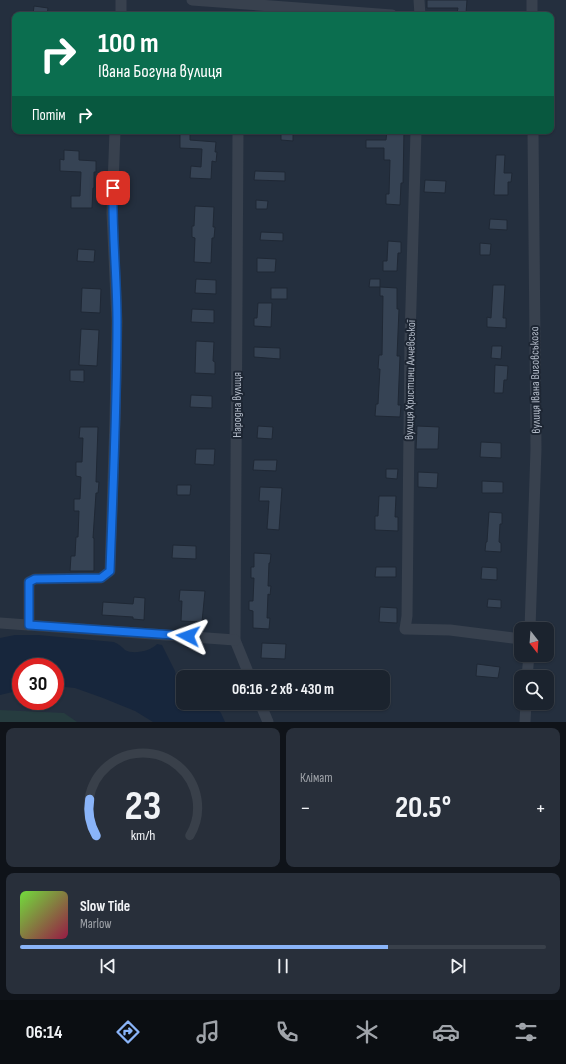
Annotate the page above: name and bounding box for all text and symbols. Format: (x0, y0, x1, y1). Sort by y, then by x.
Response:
text: 100 m (98, 27, 159, 60)
icon: right (32, 28, 84, 80)
text: Івана Богуна вулиця (98, 61, 222, 82)
icon: right (74, 104, 96, 126)
text: Потім (32, 106, 66, 125)
pin (96, 171, 130, 205)
icon: arrive (102, 177, 124, 199)
street label: вулиця Христини Алчевської (402, 319, 419, 440)
street label: вулиця Івана Виговського (527, 326, 544, 434)
street label: Народна вулиця (230, 372, 245, 438)
position arrow (167, 615, 209, 657)
north arrow (514, 622, 554, 662)
map controls (514, 622, 554, 710)
speed limit sign: 30 (12, 658, 64, 710)
button: search (514, 670, 554, 710)
text: 06:16 · 2 хв · 430 m (232, 680, 334, 699)
text: Клімат (300, 770, 333, 786)
text: 23 (125, 781, 161, 830)
text: 20.5° (395, 790, 451, 826)
text: − (300, 795, 311, 822)
text: + (535, 795, 546, 822)
text: km/h (131, 826, 155, 843)
text: Slow Tide (80, 897, 130, 916)
text: Marlow (80, 916, 112, 932)
icon: previous (97, 955, 119, 977)
icon: pause (272, 955, 294, 977)
icon: next (447, 955, 469, 977)
icon: directions (114, 1018, 142, 1046)
icon: music (194, 1018, 222, 1046)
icon: phone (273, 1018, 301, 1046)
icon: climate (353, 1018, 381, 1046)
icon: car (432, 1018, 460, 1046)
icon: filters (512, 1018, 540, 1046)
text: 06:14 (26, 1022, 62, 1043)

